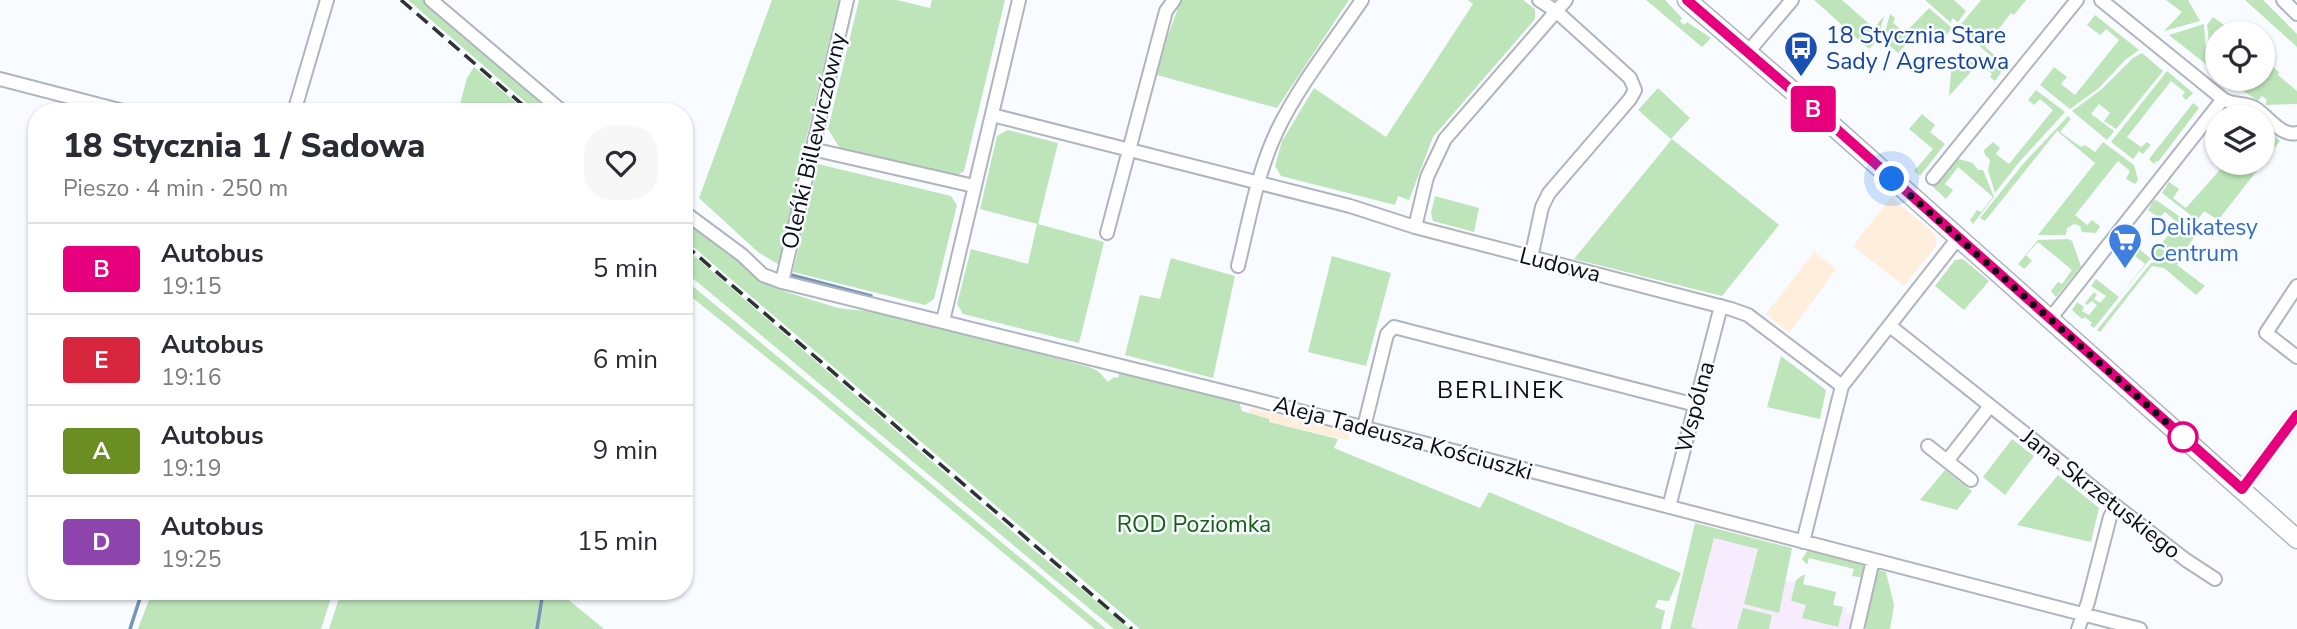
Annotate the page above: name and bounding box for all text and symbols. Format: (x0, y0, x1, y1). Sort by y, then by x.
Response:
place label: 18 Stycznia Stare Sady / Agrestowa (1826, 20, 2009, 77)
map controls (2205, 21, 2275, 175)
button: locate (2205, 21, 2275, 91)
bus stop icon: 18 Stycznia Stare Sady / Agrestowa (1782, 29, 1820, 78)
street label: Oleńki Billewiczówny (774, 30, 854, 252)
line badge: B (1790, 86, 1836, 132)
text: B (1805, 93, 1821, 125)
button: layers (2205, 105, 2275, 175)
text: 18 Stycznia 1 / Sadowa (63, 124, 425, 169)
button: heart (584, 126, 658, 200)
your location (1874, 161, 1909, 196)
text: Pieszo · 4 min · 250 m (63, 173, 288, 204)
place label: Delikatesy Centrum (2150, 212, 2258, 269)
supermarket icon: Delikatesy Centrum (2106, 221, 2144, 270)
text: Autobus (161, 236, 264, 271)
street label: Ludowa (1516, 240, 1604, 290)
text: 5 min (593, 251, 658, 286)
text: B (93, 253, 110, 285)
text: 19:15 (161, 271, 221, 302)
text: Autobus (161, 327, 264, 362)
text: 6 min (593, 342, 658, 377)
text: E (94, 344, 109, 376)
street label: Wspólna (1668, 358, 1722, 456)
text: 19:16 (161, 362, 221, 393)
district label: BERLINEK (1437, 374, 1565, 406)
street label: Aleja Tadeusza Kościuszki (1270, 388, 1536, 488)
text: Autobus (161, 418, 264, 453)
street label: Jana Skrzetuskiego (2014, 421, 2187, 566)
unlabelled marker (2168, 422, 2198, 452)
text: 9 min (593, 433, 658, 468)
text: A (93, 435, 110, 467)
text: 19:19 (161, 453, 221, 484)
text: Autobus (161, 509, 264, 544)
park label: ROD Poziomka (1117, 509, 1271, 540)
text: 15 min (577, 524, 658, 559)
text: D (92, 526, 111, 558)
text: 19:25 (161, 544, 221, 575)

